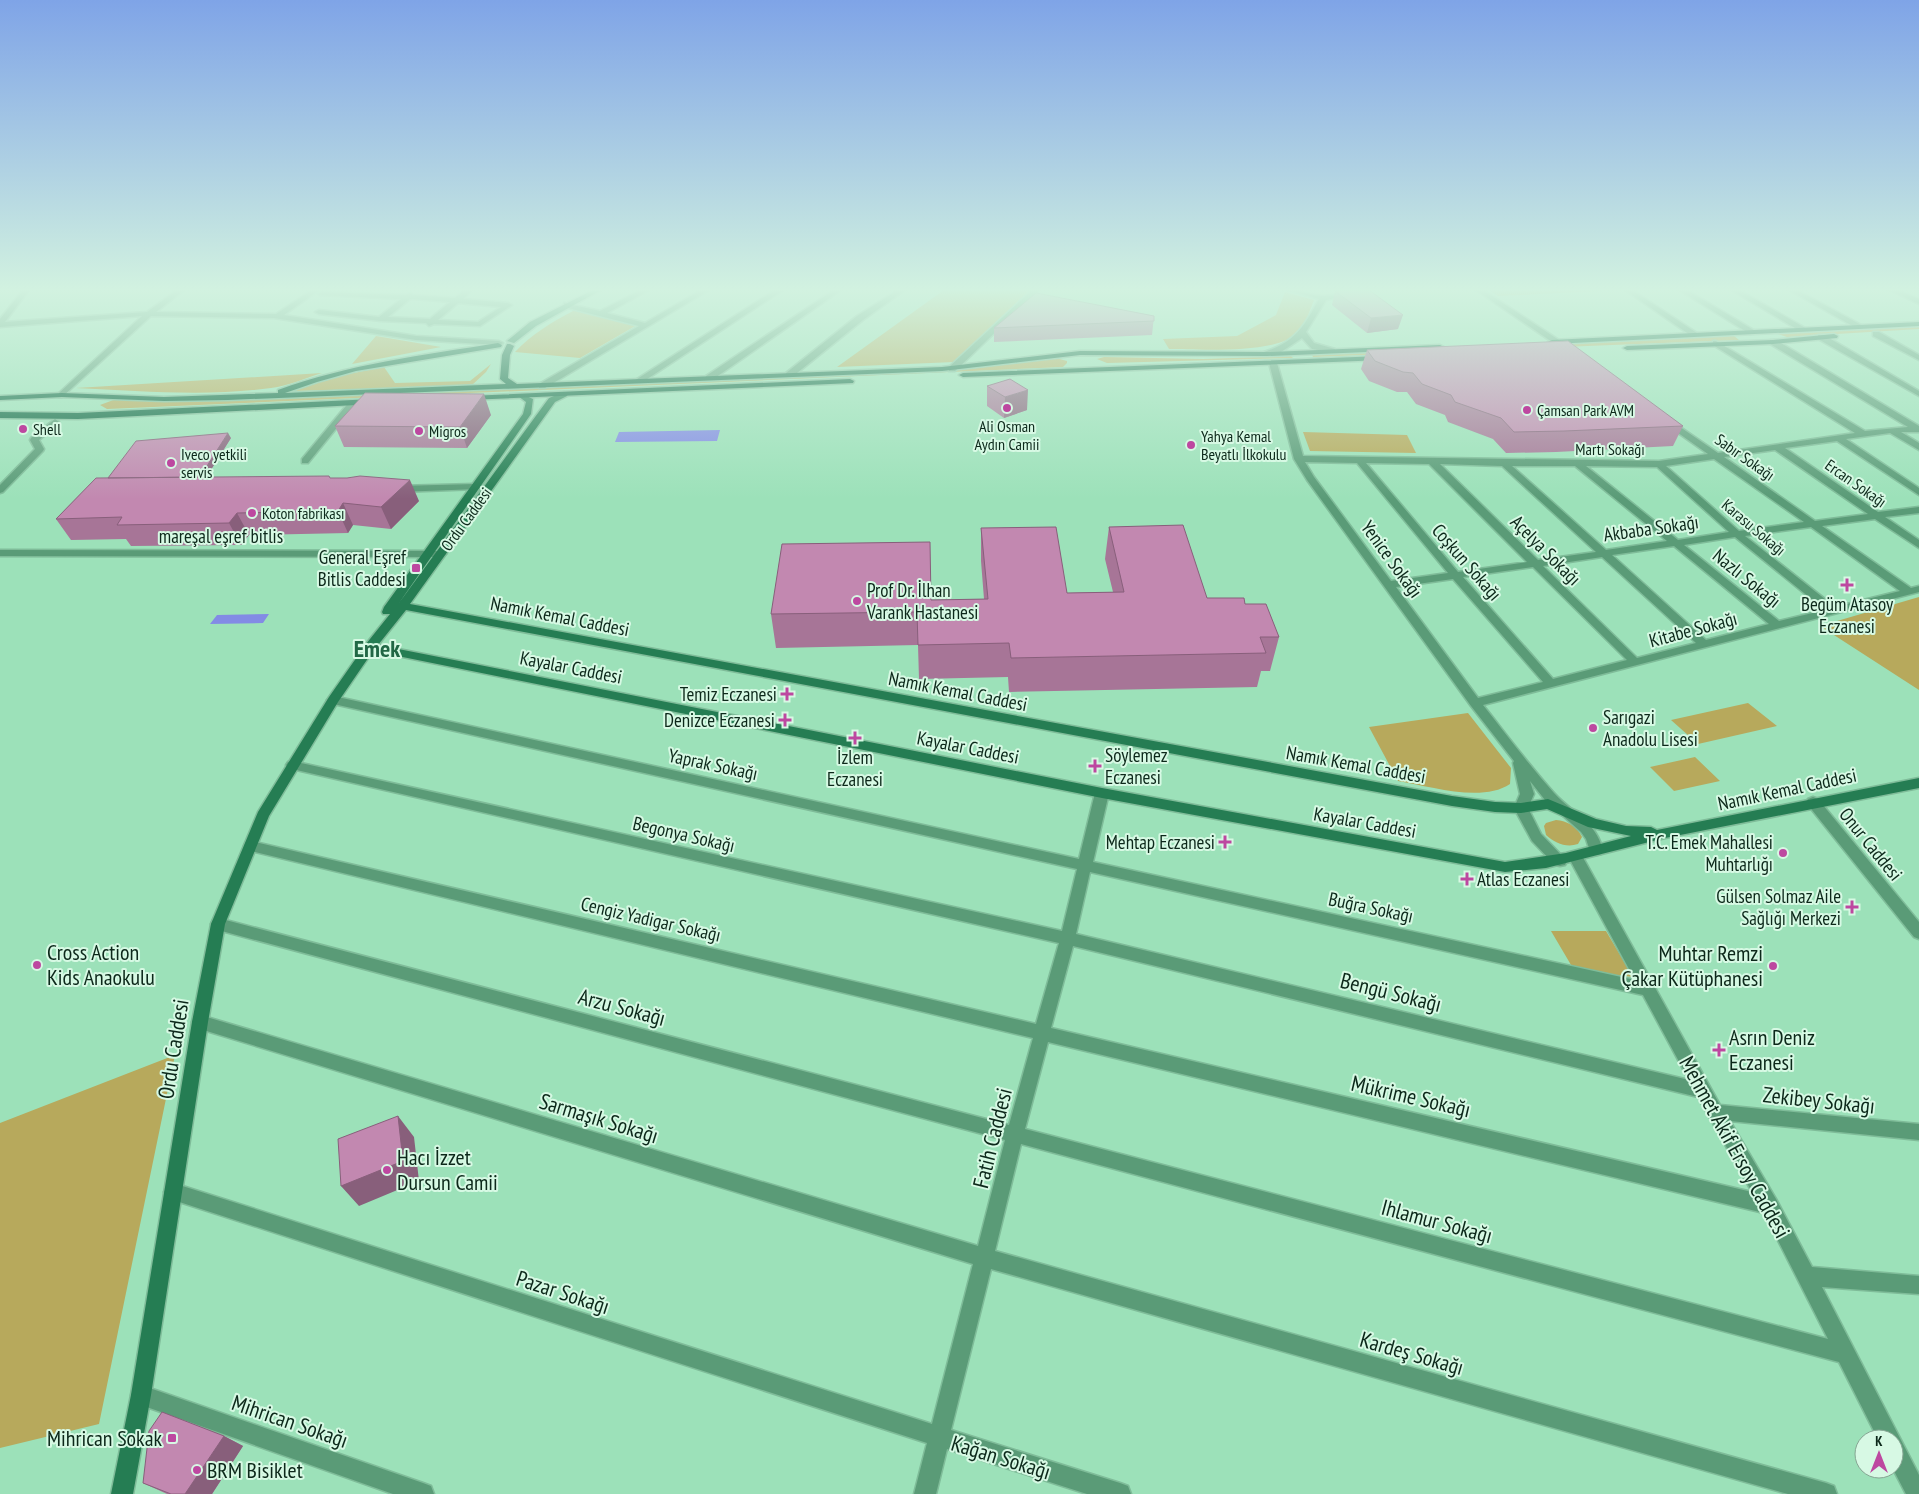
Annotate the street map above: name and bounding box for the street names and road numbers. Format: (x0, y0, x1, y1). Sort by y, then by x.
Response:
street label: Sabır Sokağı (1711, 429, 1779, 485)
street label: Martı Sokağı (1575, 439, 1645, 459)
street label: Ercan Sokağı (1821, 455, 1891, 511)
street label: Ordu Caddesi (436, 483, 496, 555)
street label: Karasu Sokağı (1718, 495, 1790, 559)
street label: Akbaba Sokağı (1602, 509, 1700, 547)
street label: Açelya Sokağı (1506, 510, 1586, 590)
street label: Yenice Sokağı (1356, 516, 1428, 602)
street label: Coşkun Sokağı (1427, 518, 1507, 606)
street label: mareşal eşref bitlis (159, 524, 283, 548)
street label: Nazlı Sokağı (1708, 543, 1786, 613)
street label: Namık Kemal Caddesi (488, 591, 632, 641)
street label: Kitabe Sokağı (1646, 606, 1740, 652)
street label: Kayalar Caddesi (518, 645, 624, 689)
street label: Namık Kemal Caddesi (886, 666, 1030, 716)
street label: Kayalar Caddesi (915, 725, 1021, 769)
street label: Namık Kemal Caddesi (1284, 740, 1428, 788)
street label: Yaprak Sokağı (666, 743, 760, 785)
street label: Namık Kemal Caddesi (1716, 763, 1858, 815)
street label: Kayalar Caddesi (1312, 801, 1418, 843)
street label: Onur Caddesi (1834, 803, 1908, 885)
street label: Begonya Sokağı (631, 811, 737, 857)
street label: Buğra Sokağı (1326, 886, 1416, 928)
street label: Cengiz Yadigar Sokağı (579, 891, 723, 947)
street label: Bengü Sokağı (1337, 966, 1445, 1018)
street label: Arzu Sokağı (575, 982, 669, 1032)
street label: Ordu Caddesi (151, 997, 195, 1101)
street label: Mehmet Akif Ersoy Caddesi (1673, 1051, 1797, 1243)
street label: Mükrime Sokağı (1349, 1069, 1473, 1123)
street label: Zekibey Sokağı (1762, 1080, 1876, 1120)
street label: Fatih Caddesi (966, 1085, 1018, 1191)
street label: Sarmaşık Sokağı (536, 1087, 662, 1149)
street label: Ihlamur Sokağı (1378, 1193, 1496, 1249)
street label: Pazar Sokağı (513, 1264, 613, 1320)
street label: Kardeş Sokağı (1357, 1325, 1467, 1381)
street label: Mihrican Sokağı (228, 1388, 352, 1454)
street label: Kağan Sokağı (948, 1429, 1054, 1485)

